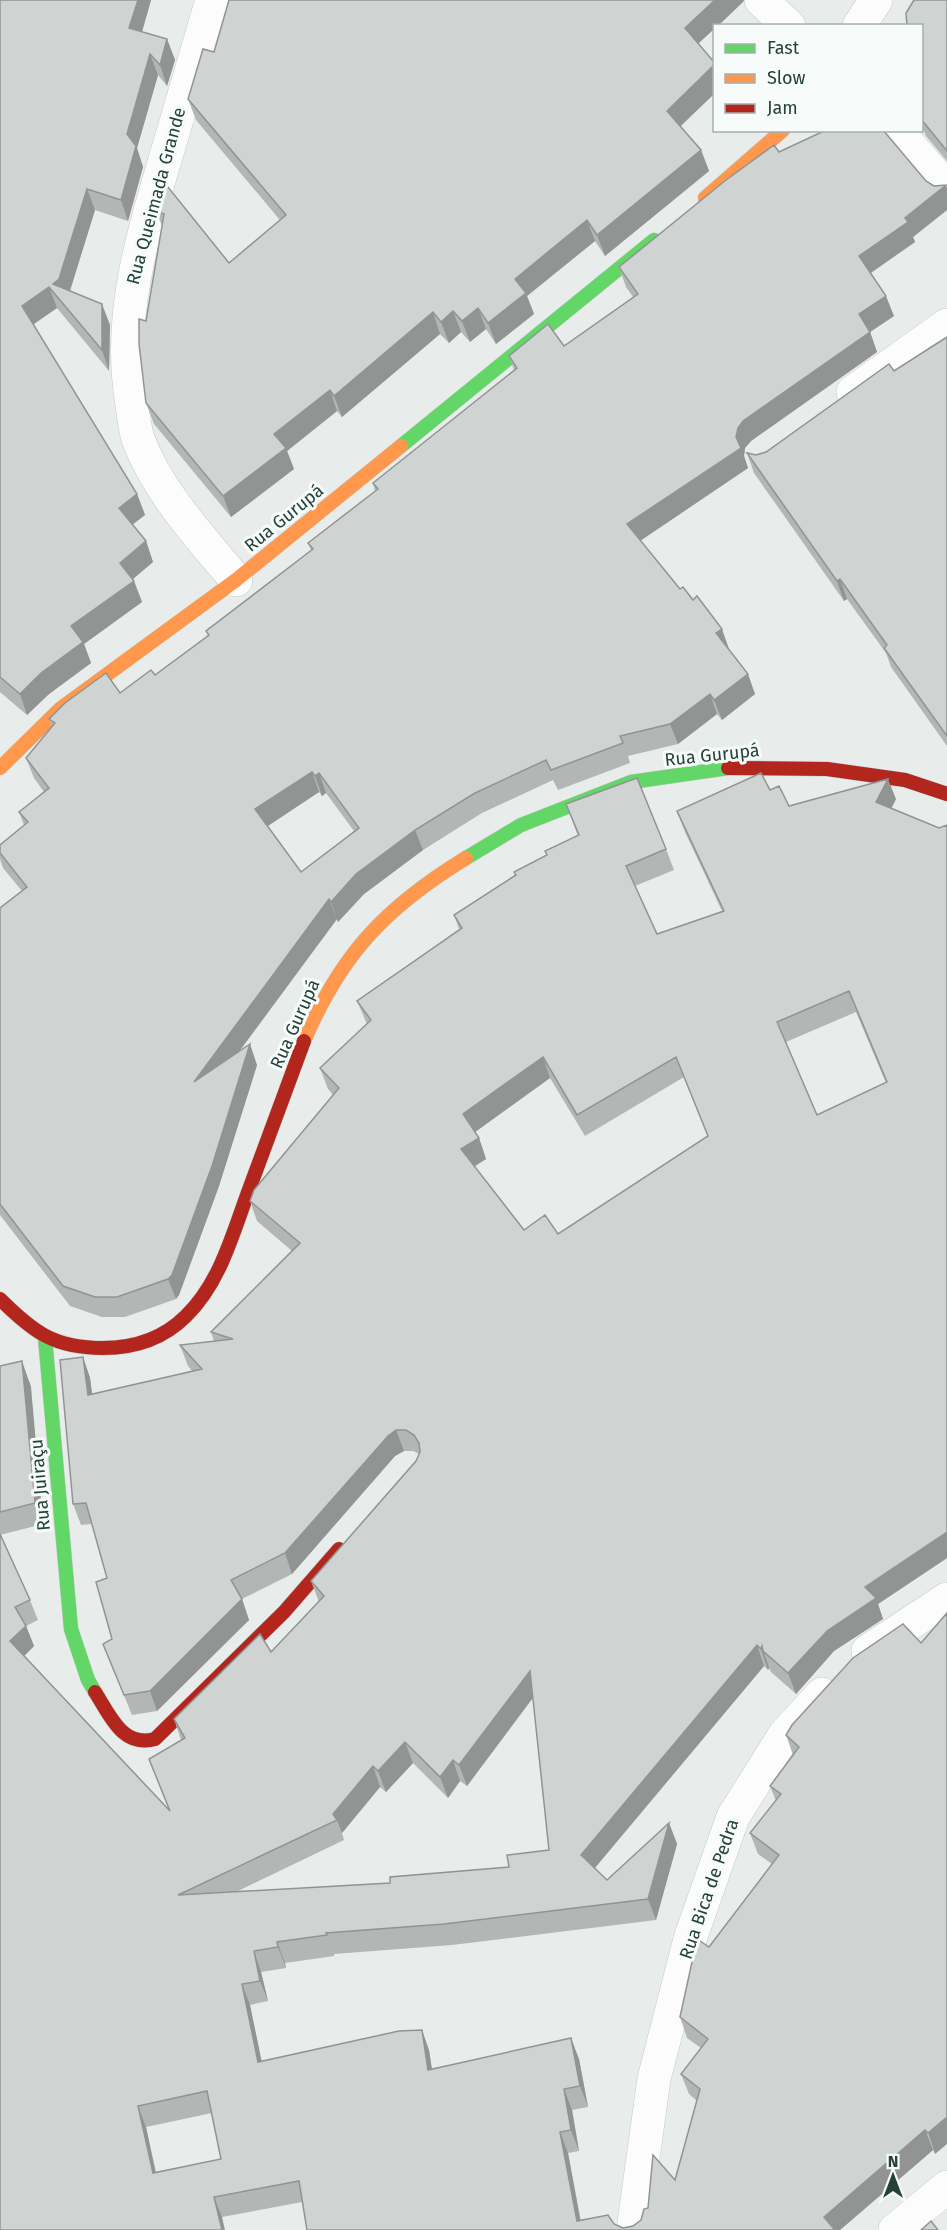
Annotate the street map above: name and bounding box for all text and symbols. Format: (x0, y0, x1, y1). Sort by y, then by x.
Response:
legend (713, 24, 923, 132)
text: Fast (767, 37, 800, 59)
text: Slow (767, 67, 806, 89)
text: Jam (767, 97, 798, 119)
street label: Rua Queimada Grande (122, 105, 190, 287)
street label: Rua Gurupá (240, 479, 328, 557)
street label: Rua Gurupá (663, 739, 761, 771)
street label: Rua Gurupá (266, 976, 324, 1072)
street label: Rua Juiraçu (25, 1438, 55, 1532)
street label: Rua Bica de Pedra (675, 1816, 743, 1962)
north arrow (863, 2146, 923, 2206)
text: N (888, 2152, 898, 2171)

